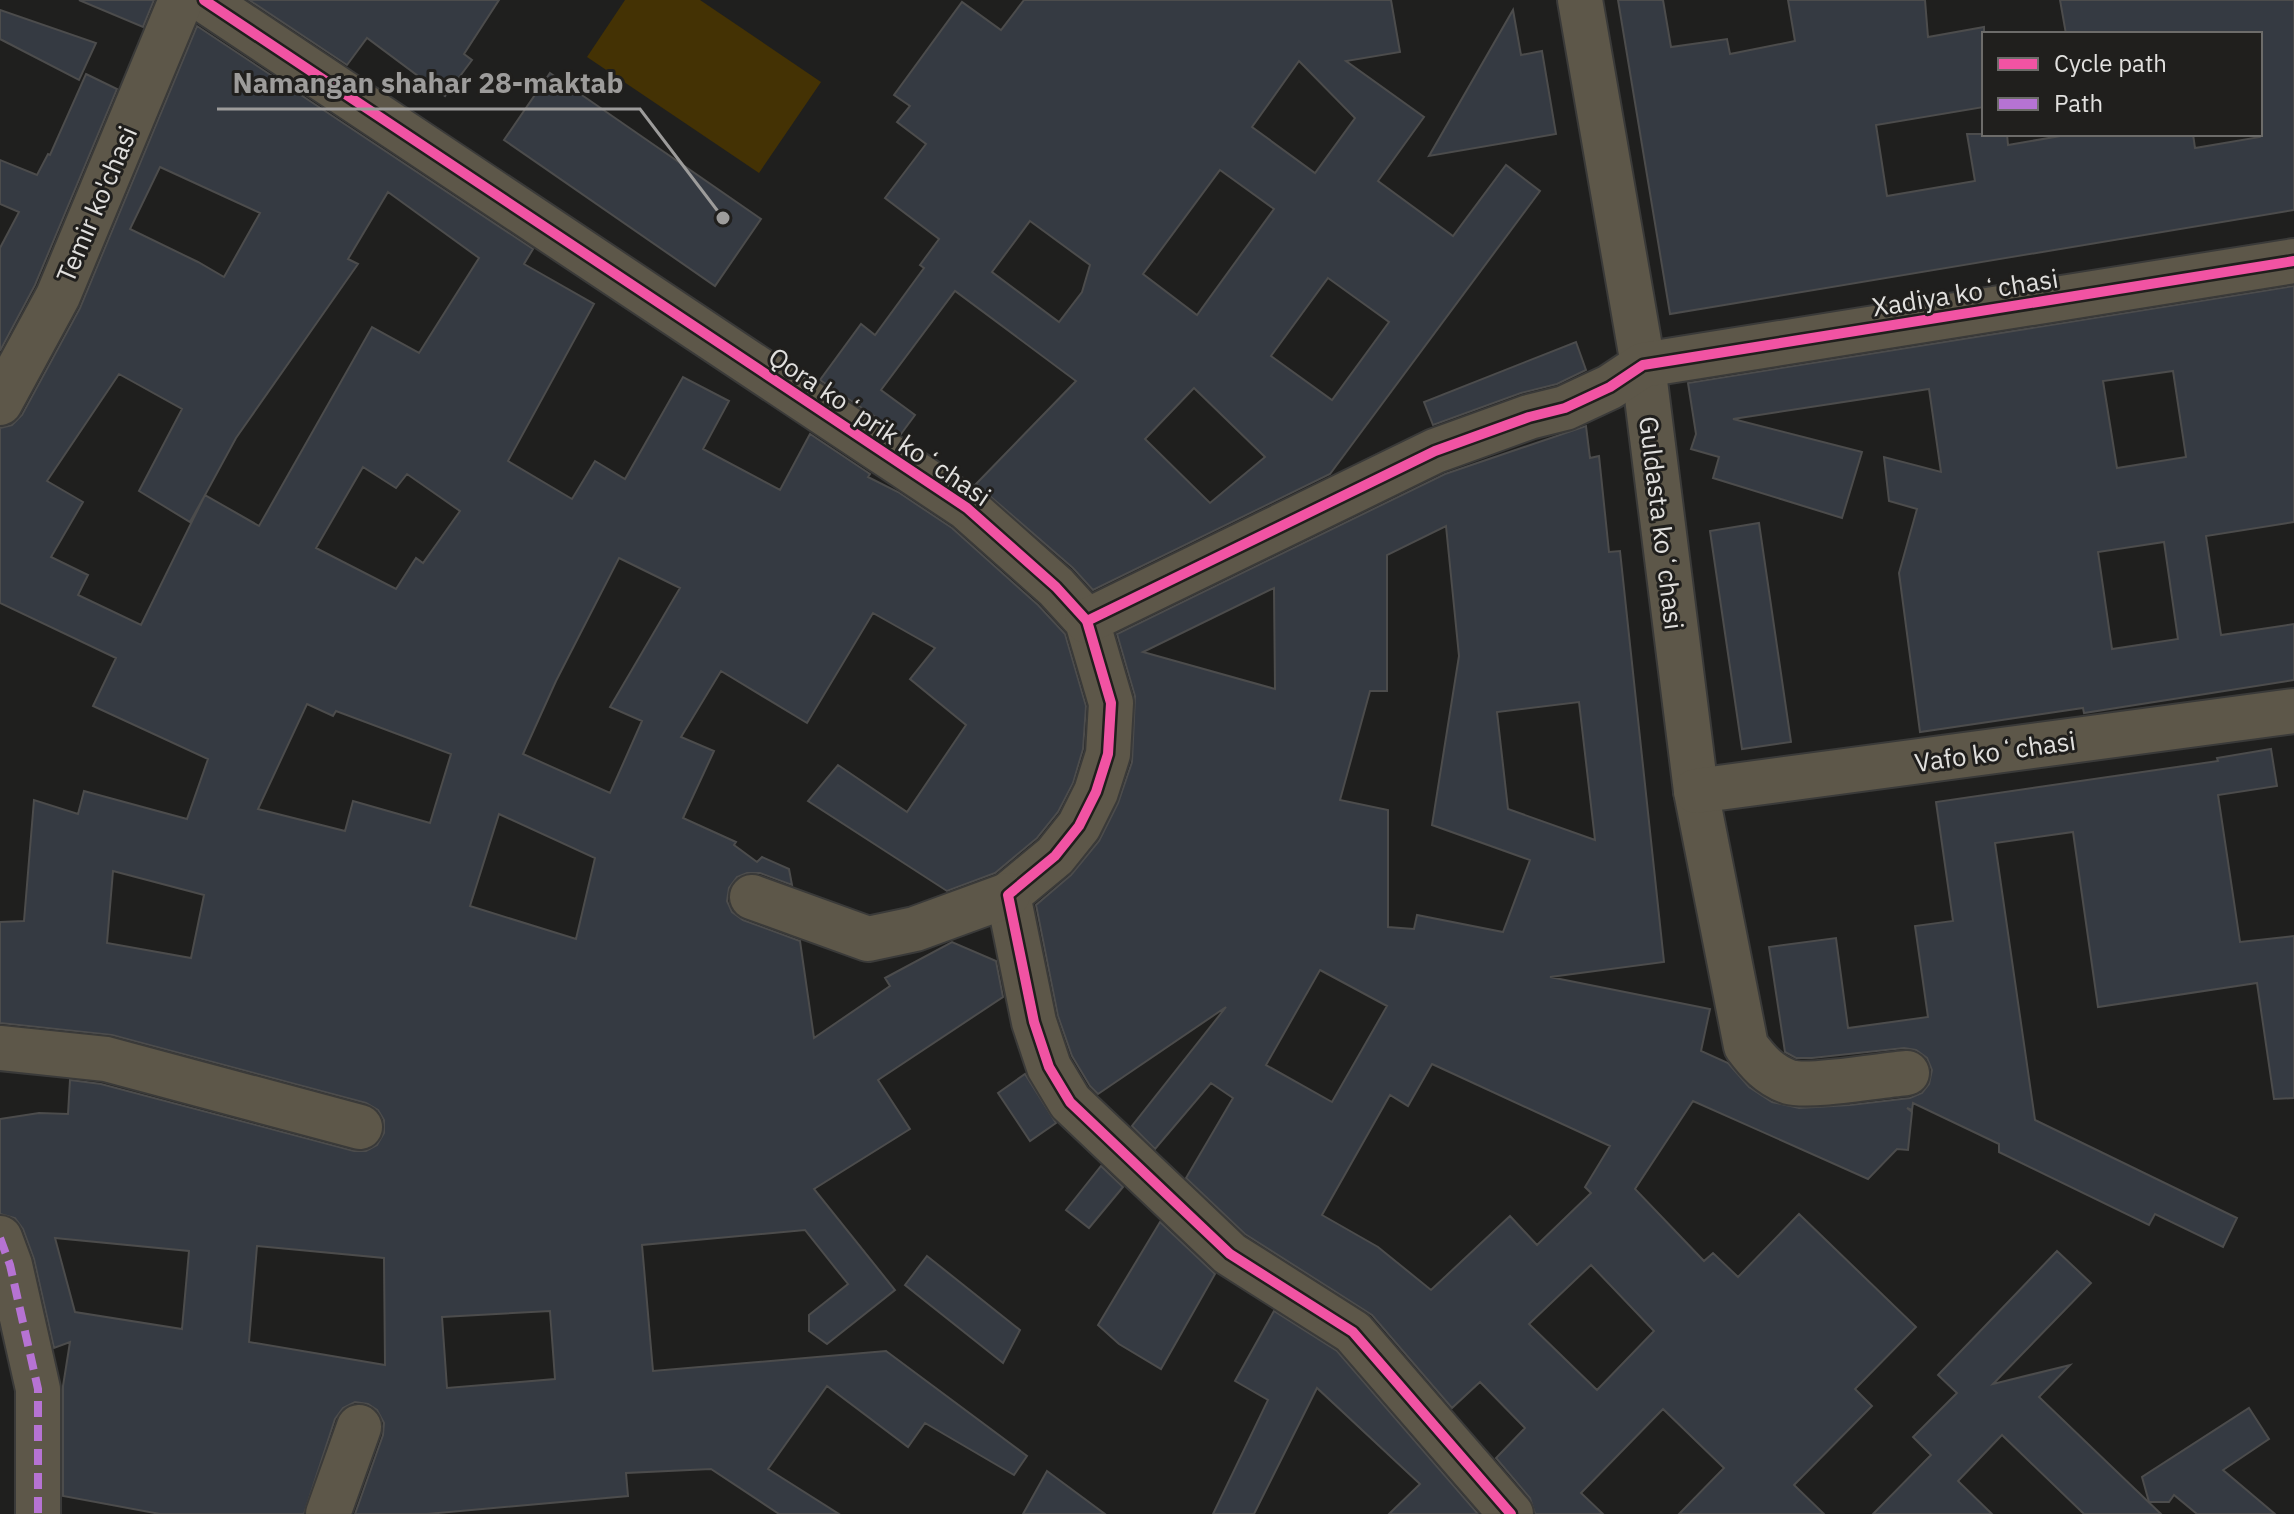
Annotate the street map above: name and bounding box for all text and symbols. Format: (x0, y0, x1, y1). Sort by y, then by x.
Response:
legend (1982, 32, 2262, 136)
text: Cycle path (2054, 47, 2167, 79)
callout: Namangan shahar 28-maktab (217, 57, 640, 109)
text: Namangan shahar 28-maktab (232, 64, 624, 101)
text: Path (2054, 87, 2103, 119)
street label: Temir ko'chasi (48, 121, 144, 287)
street label: Xadiya koʻchasi (1869, 260, 2061, 324)
street label: Qora koʻprik koʻchasi (762, 339, 998, 513)
street label: Guldasta koʻchasi (1632, 414, 1692, 632)
street label: Vafo koʻchasi (1912, 723, 2078, 779)

